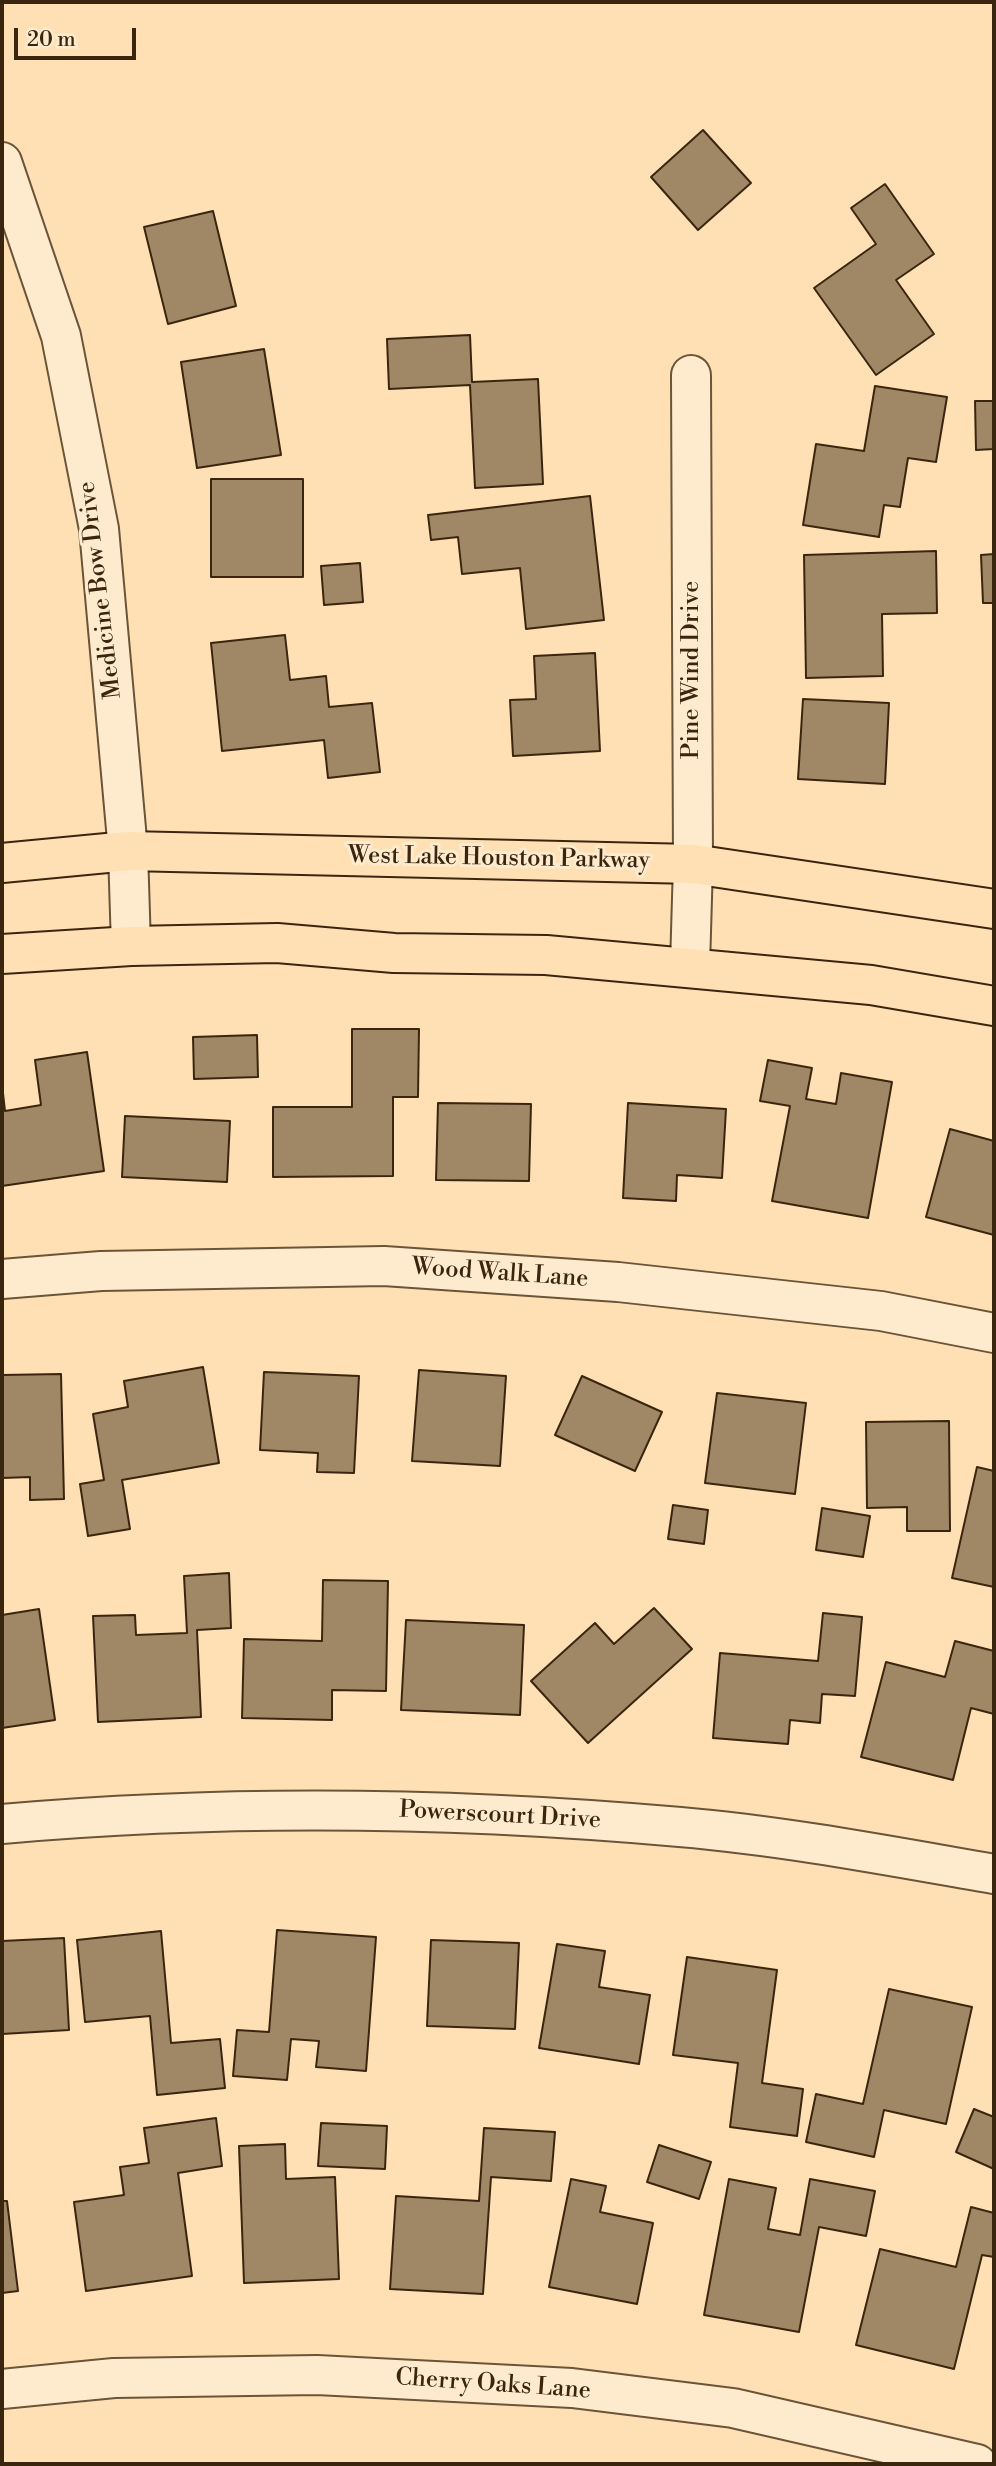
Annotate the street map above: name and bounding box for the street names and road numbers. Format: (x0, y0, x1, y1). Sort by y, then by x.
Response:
street label: Medicine Bow Drive (73, 480, 129, 700)
street label: Pine Wind Drive (678, 581, 706, 759)
street label: West Lake Houston Parkway (348, 842, 650, 876)
street label: Wood Walk Lane (411, 1253, 589, 1295)
street label: Powerscourt Drive (398, 1796, 602, 1836)
street label: Cherry Oaks Lane (394, 2364, 592, 2406)

